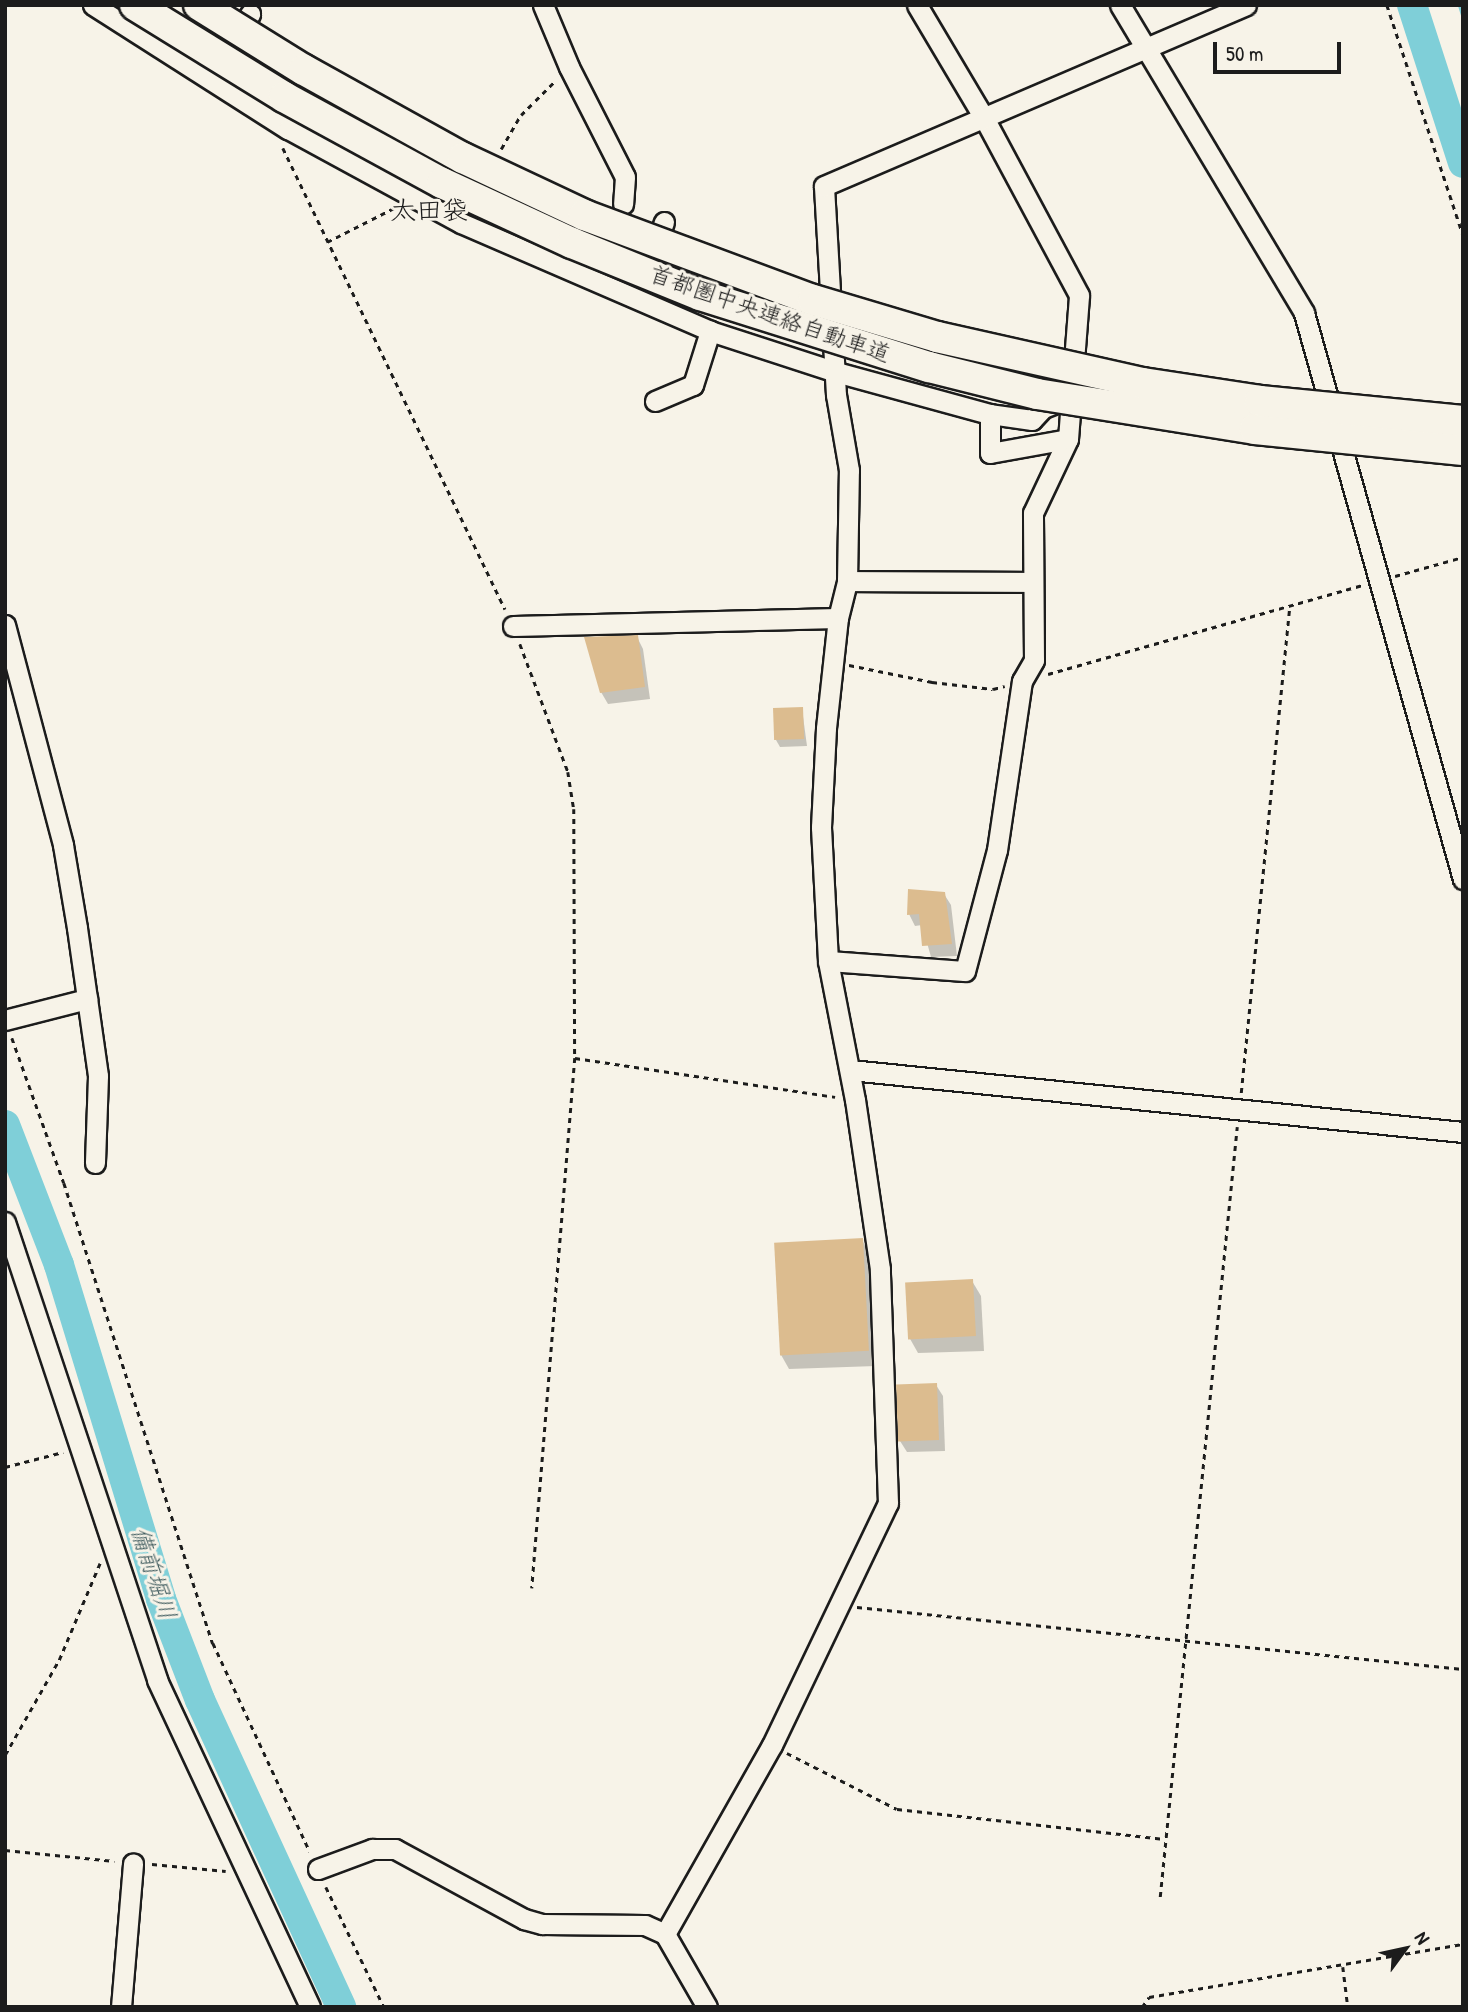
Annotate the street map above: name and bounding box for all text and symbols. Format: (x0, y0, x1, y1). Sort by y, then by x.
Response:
scale bar (1216, 28, 1344, 72)
text: 50 m (1226, 39, 1263, 68)
district label: 太田袋 (390, 194, 468, 226)
street label: 首都圏中央連絡自動車道 (646, 260, 894, 368)
water label: 備前堀川 (125, 1523, 183, 1623)
north arrow (1370, 1914, 1440, 1984)
text: N (1409, 1926, 1436, 1949)

